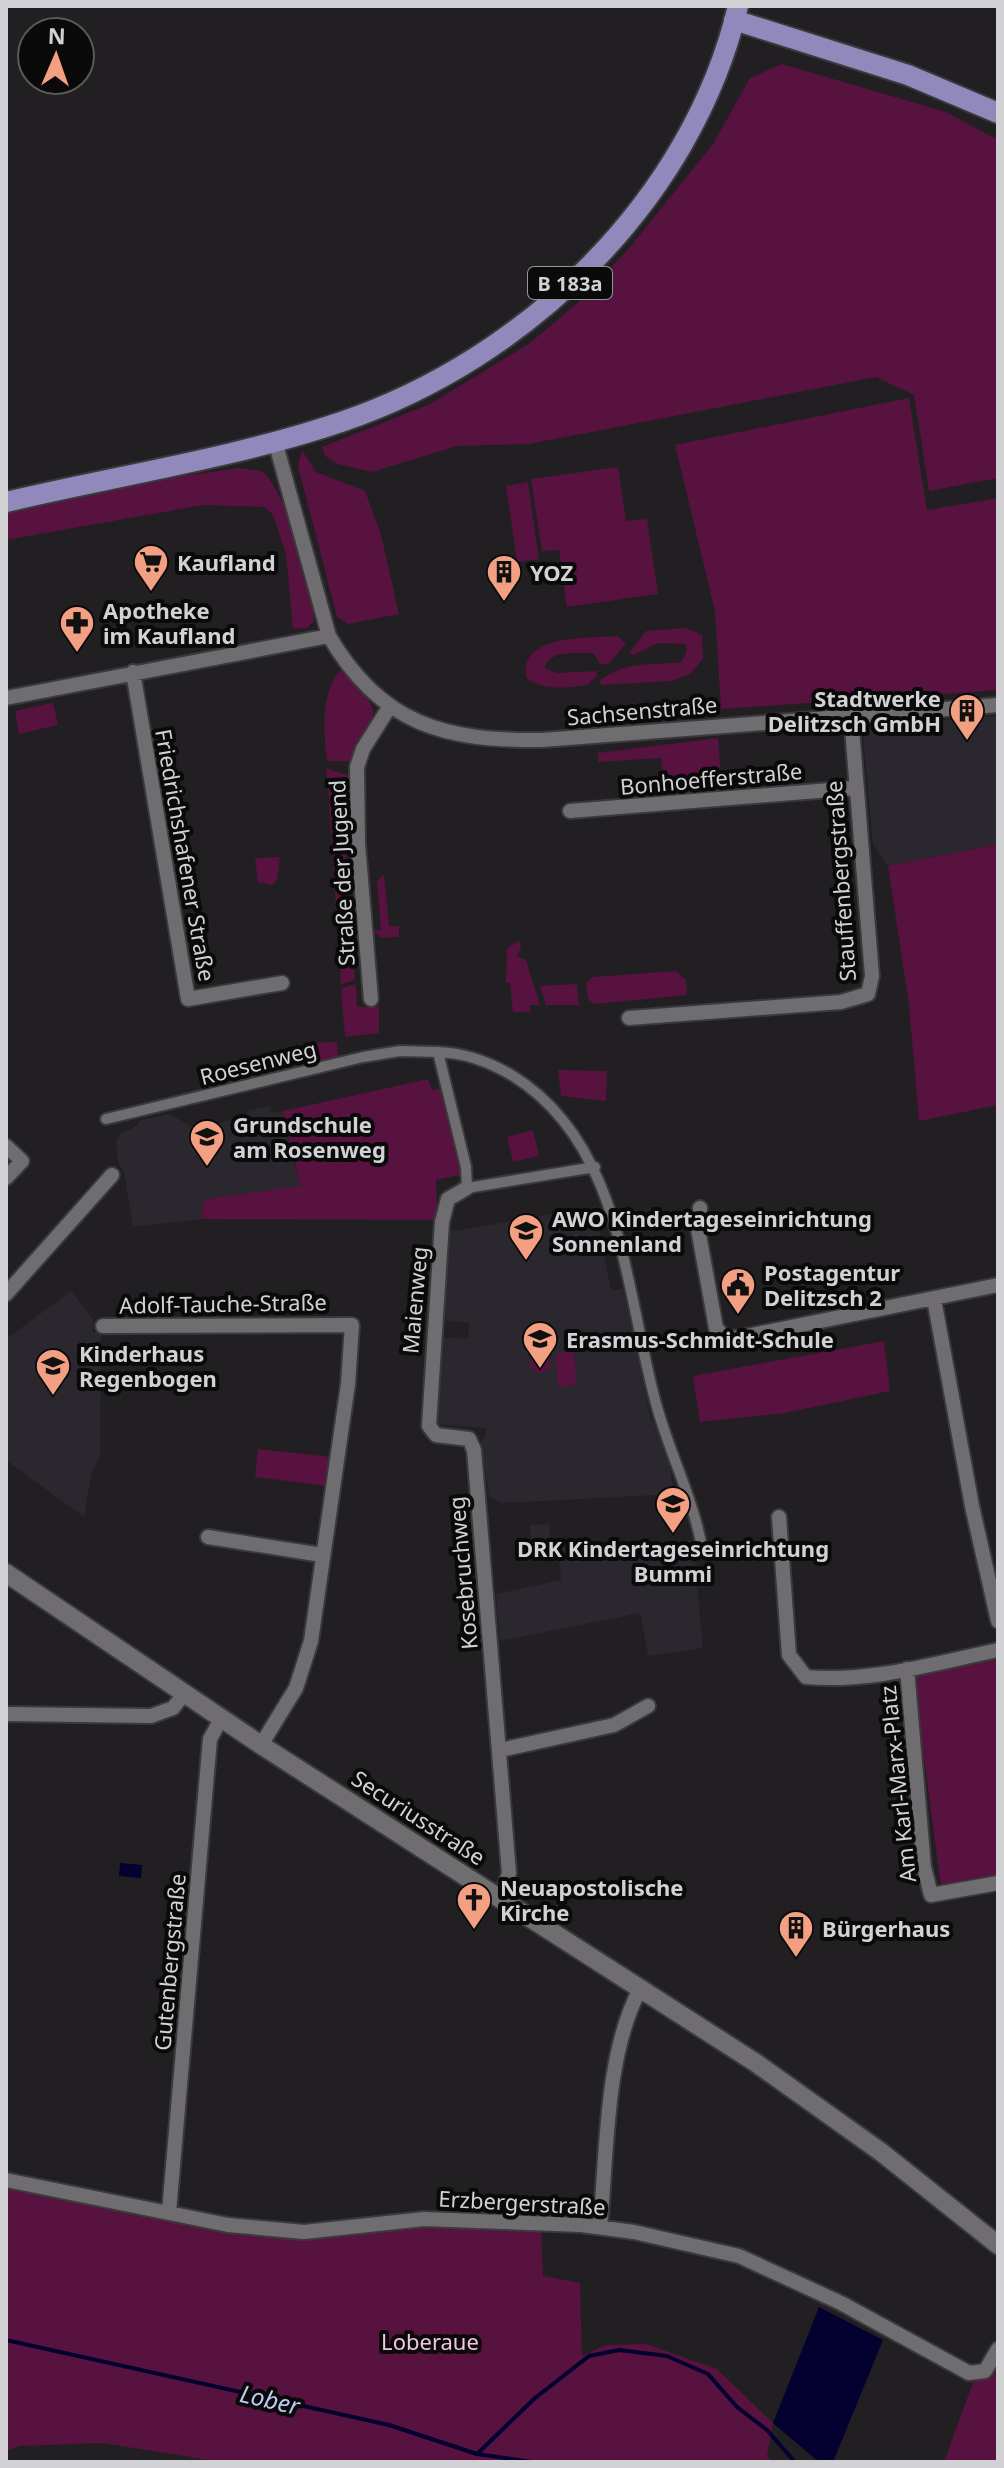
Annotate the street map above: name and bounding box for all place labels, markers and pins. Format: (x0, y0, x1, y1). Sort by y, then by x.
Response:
supermarket icon: Kaufland (132, 543, 170, 593)
place label: Kaufland (177, 547, 276, 577)
building icon: YOZ (485, 553, 523, 603)
place label: YOZ (530, 557, 574, 587)
place label: Apotheke im Kaufland (103, 595, 235, 650)
pharmacy icon: Apotheke im Kaufland (58, 604, 96, 654)
place label: Stadtwerke Delitzsch GmbH (768, 683, 941, 738)
building icon: Stadtwerke Delitzsch GmbH (948, 692, 986, 742)
place label: Grundschule am Rosenweg (233, 1109, 386, 1164)
school or university icon: Grundschule am Rosenweg (188, 1118, 226, 1168)
place label: AWO Kindertageseinrichtung Sonnenland (552, 1203, 872, 1258)
school or university icon: AWO Kindertageseinrichtung Sonnenland (507, 1212, 545, 1262)
place label: Postagentur Delitzsch 2 (764, 1257, 900, 1312)
public building icon: Postagentur Delitzsch 2 (719, 1266, 757, 1316)
school or university icon: Erasmus-Schmidt-Schule (521, 1320, 559, 1370)
place label: Erasmus-Schmidt-Schule (566, 1324, 834, 1354)
place label: Kinderhaus Regenbogen (79, 1338, 217, 1393)
school or university icon: Kinderhaus Regenbogen (34, 1347, 72, 1397)
school or university icon: DRK Kindertageseinrichtung Bummi (654, 1485, 692, 1535)
place label: DRK Kindertageseinrichtung Bummi (517, 1533, 829, 1588)
place label: Neuapostolische Kirche (500, 1872, 683, 1927)
church icon: Neuapostolische Kirche (455, 1881, 493, 1931)
building icon: Bürgerhaus (777, 1909, 815, 1959)
place label: Bürgerhaus (822, 1913, 950, 1943)

